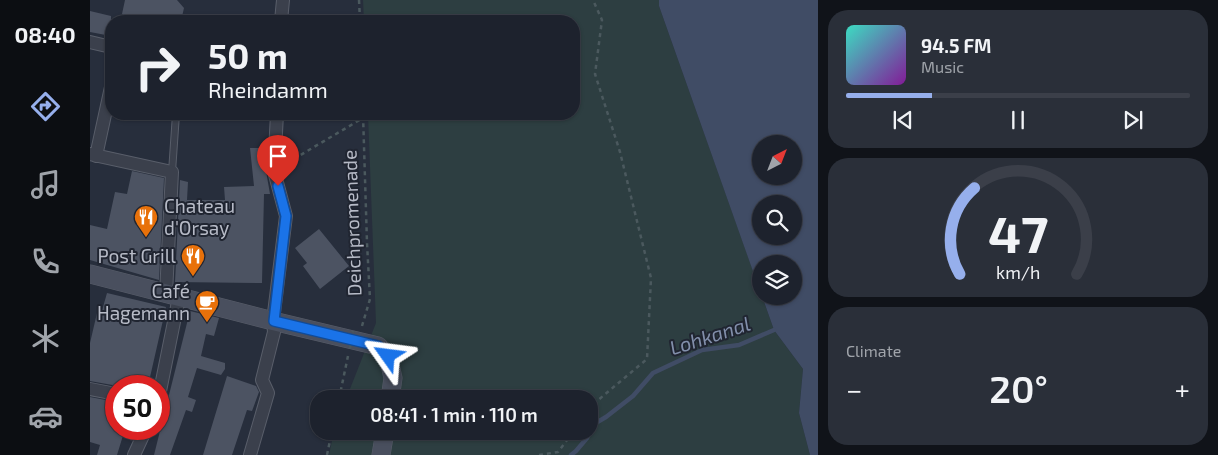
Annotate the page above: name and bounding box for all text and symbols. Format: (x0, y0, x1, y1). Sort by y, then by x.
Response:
text: 08:40 (14, 21, 76, 47)
text: 50 m (208, 34, 288, 76)
text: 94.5 FM (921, 34, 992, 57)
icon: right (125, 35, 190, 100)
text: Music (921, 57, 964, 76)
text: Rheindamm (208, 76, 328, 102)
icon: directions (28, 89, 63, 124)
icon: previous (889, 106, 917, 134)
icon: pause (1004, 106, 1032, 134)
icon: next (1119, 106, 1147, 134)
pin (257, 135, 299, 186)
north arrow (752, 135, 802, 185)
map controls (752, 135, 802, 305)
icon: arrive (264, 142, 292, 170)
street label: Deichpromenade (337, 149, 366, 297)
icon: music (28, 167, 63, 202)
place label: Chateau d'Orsay (164, 194, 235, 239)
button: search (752, 195, 802, 245)
text: 47 (988, 201, 1048, 263)
restaurant icon: Chateau d'Orsay (133, 204, 159, 238)
restaurant icon: Post Grill (180, 243, 206, 277)
icon: phone (28, 244, 63, 279)
place label: Post Grill (97, 244, 176, 267)
button: layers (752, 255, 802, 305)
text: km/h (996, 261, 1040, 283)
place label: Café Hagemann (97, 279, 190, 324)
cafe icon: Café Hagemann (194, 289, 220, 323)
water label: Lohkanal (666, 311, 753, 359)
icon: climate (28, 321, 63, 356)
position arrow (361, 329, 413, 381)
text: Climate (846, 341, 901, 360)
text: 20° (989, 365, 1048, 411)
text: − (846, 372, 862, 406)
text: + (1175, 372, 1190, 406)
speed limit sign: 50 (105, 375, 170, 440)
icon: car (28, 399, 63, 434)
text: 08:41 · 1 min · 110 m (370, 403, 538, 426)

